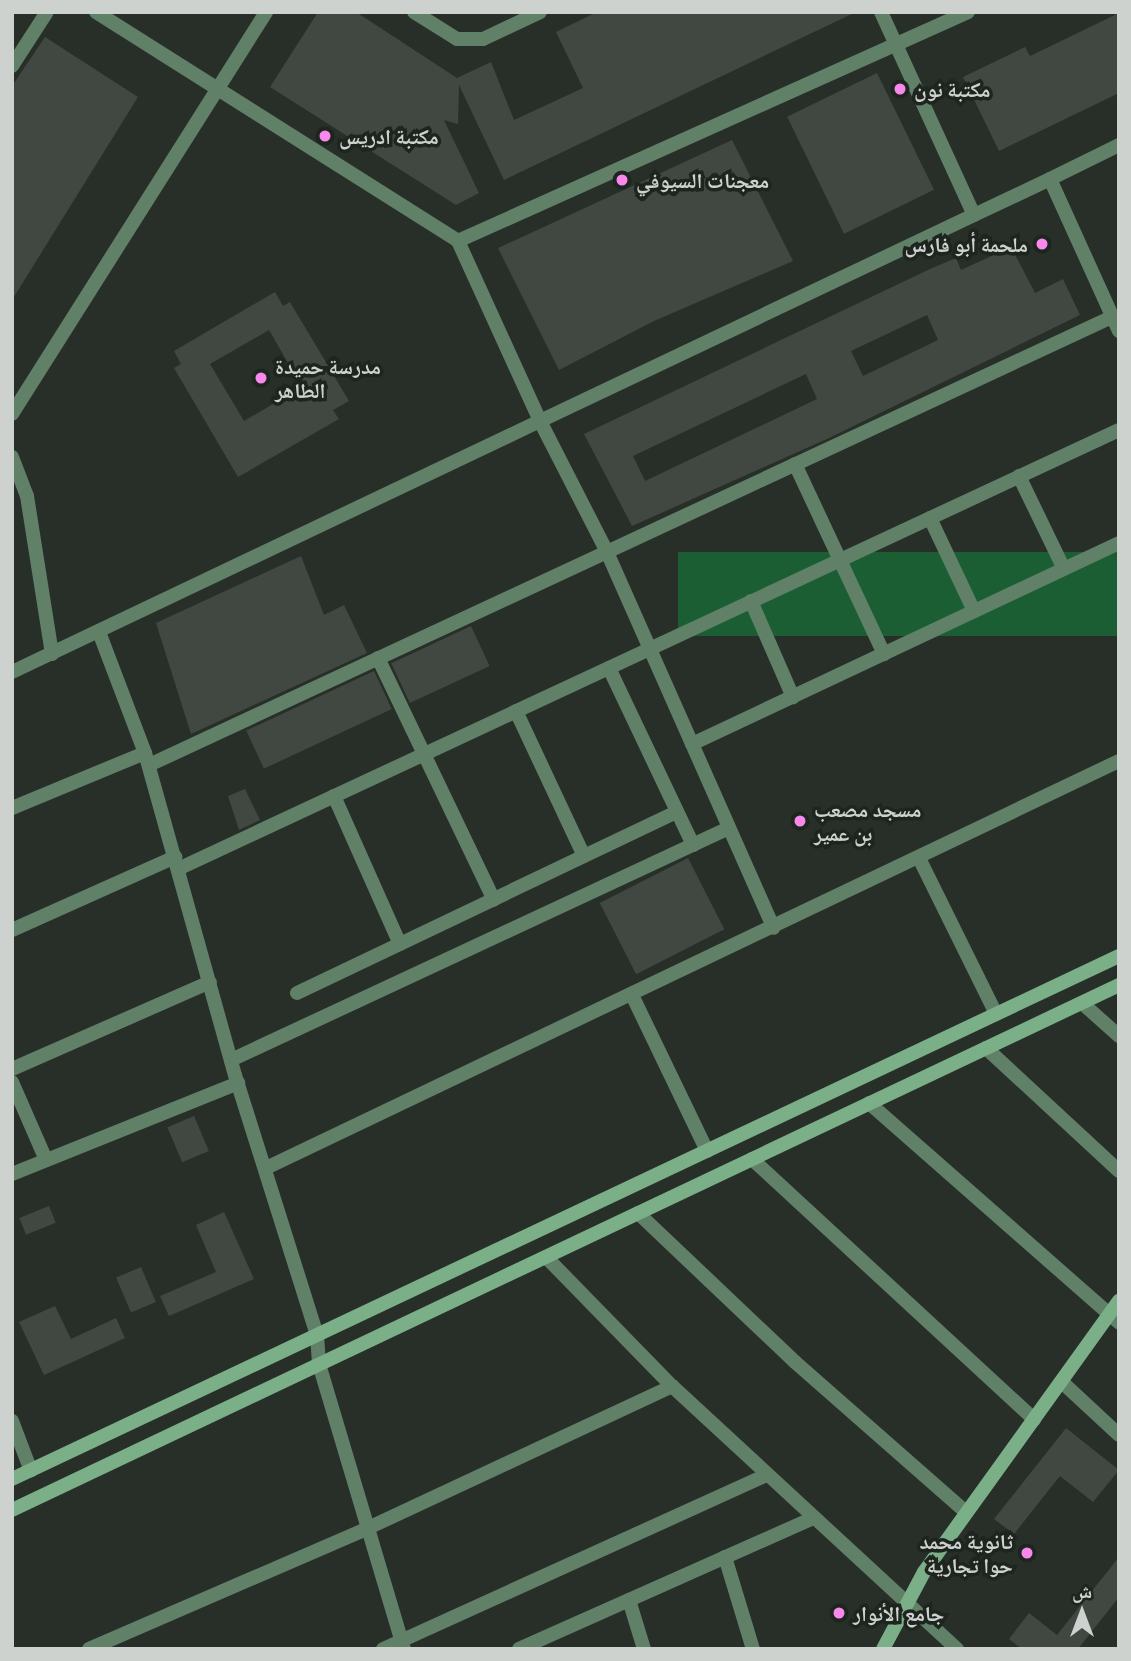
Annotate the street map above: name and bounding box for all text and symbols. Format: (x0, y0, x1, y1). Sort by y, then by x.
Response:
place label: مكتبة نون (914, 76, 990, 102)
marker: مكتبة نون (892, 81, 908, 97)
place label: مكتبة ادريس (339, 123, 439, 149)
marker: مكتبة ادريس (317, 128, 333, 144)
place label: معجنات السيوفي (636, 167, 769, 193)
marker: معجنات السيوفي (614, 172, 630, 188)
place label: ملحمة أبو فارس (904, 231, 1028, 257)
marker: ملحمة أبو فارس (1034, 236, 1050, 252)
place label: مدرسة حميدة الطاهر (275, 353, 381, 403)
marker: مدرسة حميدة الطاهر (253, 370, 269, 386)
place label: مسجد مصعب بن عمير (814, 796, 921, 846)
marker: مسجد مصعب بن عمير (792, 813, 808, 829)
place label: ثانوية محمد حوا تجارية (920, 1528, 1013, 1578)
marker: ثانوية محمد حوا تجارية (1019, 1545, 1035, 1561)
north arrow (1047, 1577, 1117, 1647)
text: ش (1072, 1579, 1092, 1602)
place label: جامع الأنوار (853, 1600, 944, 1626)
marker: جامع الأنوار (831, 1605, 847, 1621)

